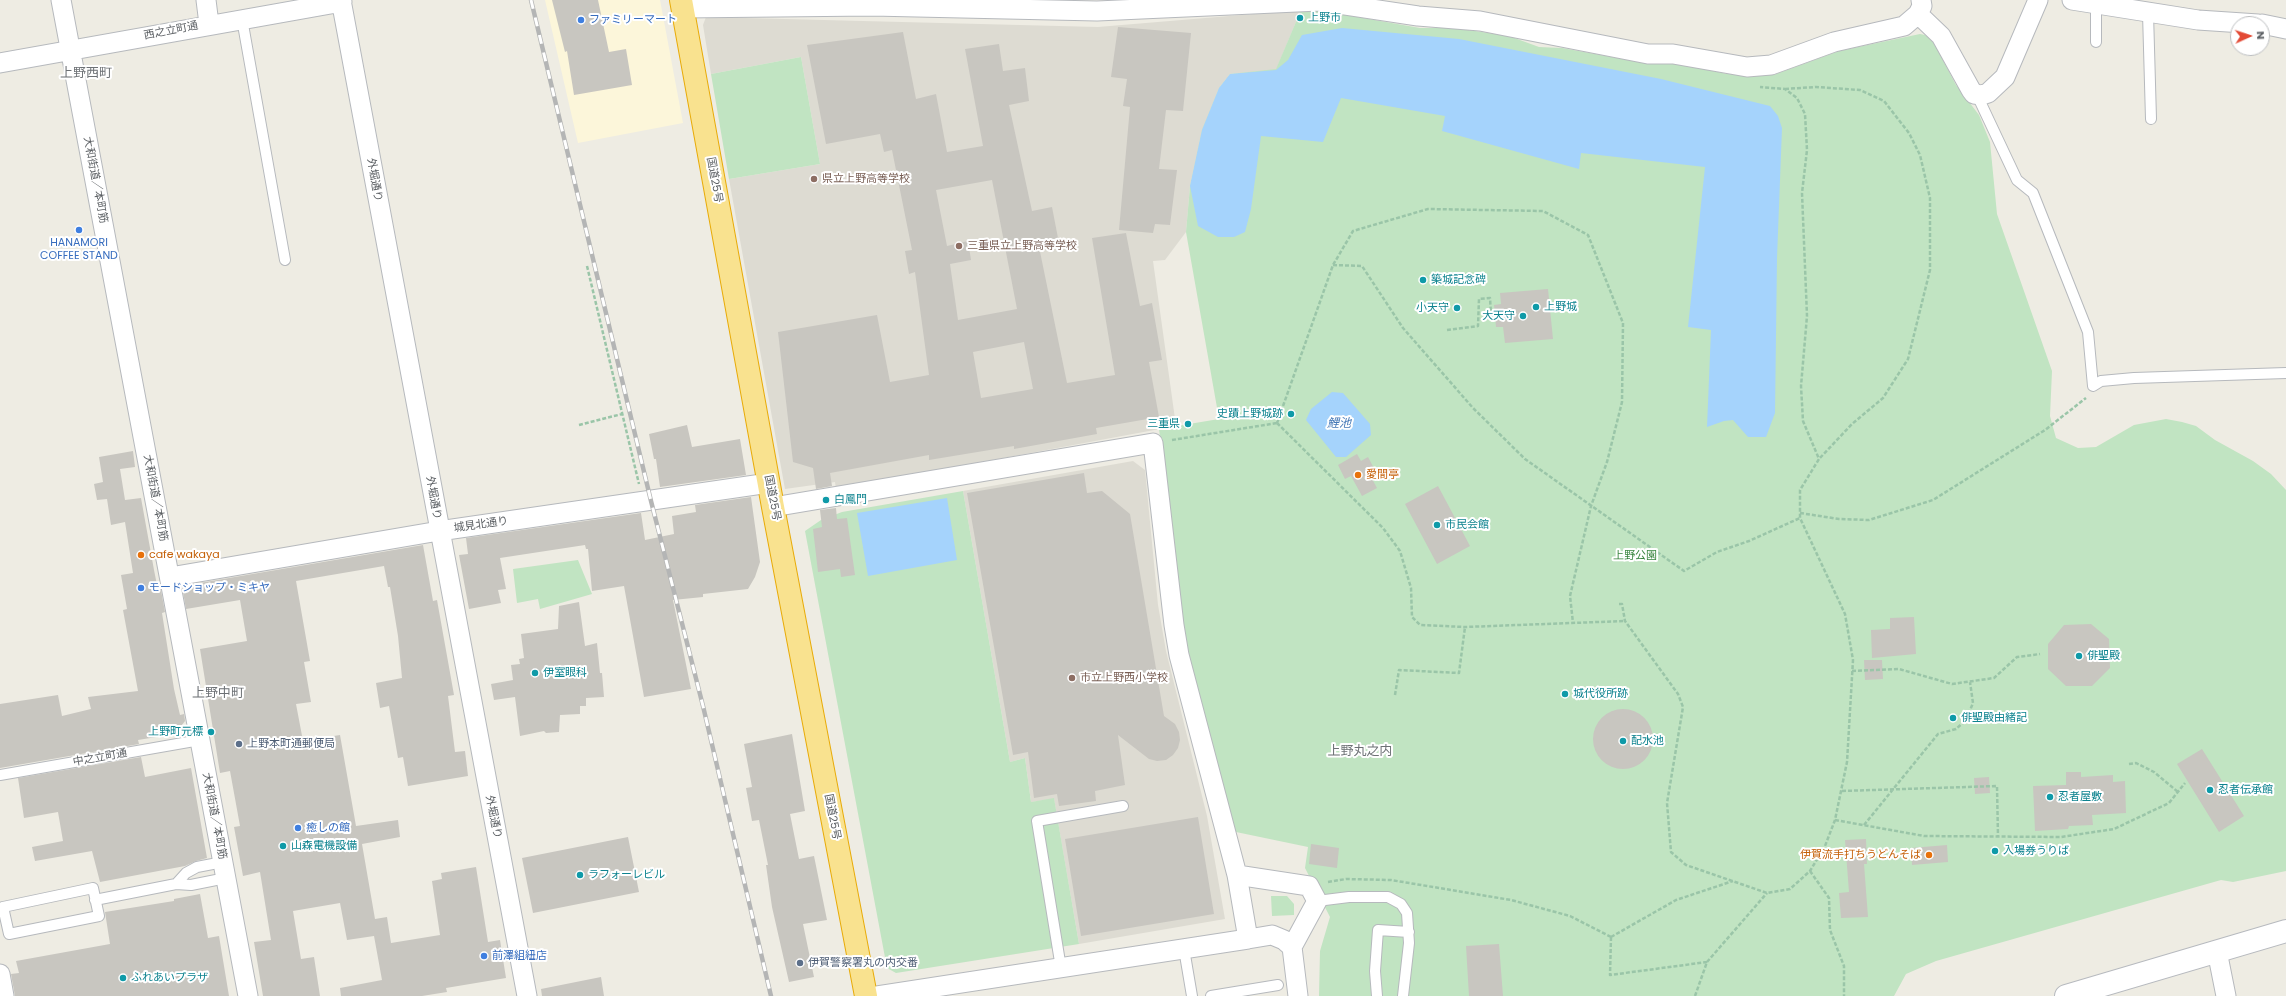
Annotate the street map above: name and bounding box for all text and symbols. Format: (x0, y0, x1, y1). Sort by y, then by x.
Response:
place label: 上野市 (1308, 11, 1341, 25)
place label: ファミリーマート (589, 13, 677, 27)
marker: 上野市 (1295, 13, 1305, 23)
marker: ファミリーマート (576, 15, 586, 25)
north arrow (2230, 16, 2270, 56)
street label: 西之立町通 (143, 19, 199, 43)
text: N (2253, 31, 2269, 40)
district label: 上野西町 (60, 66, 112, 82)
street label: 大和街道／本町筋 (80, 136, 110, 224)
street label: 国道25号 (703, 156, 725, 204)
street label: 外堀通り (364, 157, 384, 203)
place label: 県立上野高等学校 (822, 172, 910, 186)
marker: 県立上野高等学校 (809, 174, 819, 184)
marker: HANAMORI COFFEE STAND (74, 225, 84, 235)
place label: HANAMORI COFFEE STAND (40, 236, 118, 262)
place label: 三重県立上野高等学校 (967, 239, 1077, 253)
marker: 三重県立上野高等学校 (954, 241, 964, 251)
place label: 築城記念碑 (1431, 273, 1486, 287)
marker: 築城記念碑 (1418, 275, 1428, 285)
place label: 上野城 (1544, 300, 1577, 314)
place label: 小天守 (1416, 301, 1449, 315)
marker: 上野城 (1531, 302, 1541, 312)
marker: 小天守 (1452, 303, 1462, 313)
place label: 大天守 (1482, 309, 1515, 323)
marker: 大天守 (1518, 311, 1528, 321)
place label: 史蹟上野城跡 (1217, 407, 1283, 421)
marker: 史蹟上野城跡 (1286, 409, 1296, 419)
place label: 三重県 (1147, 417, 1180, 431)
water label: 鯉池 (1327, 417, 1351, 431)
marker: 三重県 (1183, 419, 1193, 429)
street label: 大和街道／本町筋 (140, 454, 170, 542)
place label: 愛間亭 (1366, 468, 1399, 482)
marker: 愛間亭 (1353, 470, 1363, 480)
street label: 国道25号 (761, 474, 783, 522)
street label: 外堀通り (423, 475, 443, 521)
place label: 白鳳門 (834, 493, 867, 507)
marker: 白鳳門 (821, 495, 831, 505)
street label: 城見北通り (453, 515, 509, 535)
place label: 市民会館 (1445, 518, 1489, 532)
marker: 市民会館 (1432, 520, 1442, 530)
place label: cafe wakaya (149, 548, 220, 562)
park label: 上野公園 (1613, 549, 1657, 563)
marker: cafe wakaya (136, 550, 146, 560)
place label: モードショップ・ミキヤ (149, 581, 270, 595)
marker: モードショップ・ミキヤ (136, 583, 146, 593)
place label: 俳聖殿 (2087, 649, 2120, 663)
marker: 俳聖殿 (2074, 651, 2084, 661)
place label: 伊室眼科 (543, 666, 587, 680)
marker: 伊室眼科 (530, 668, 540, 678)
place label: 市立上野西小学校 (1080, 671, 1168, 685)
marker: 市立上野西小学校 (1067, 673, 1077, 683)
district label: 上野中町 (192, 686, 244, 702)
place label: 城代役所跡 (1573, 687, 1628, 701)
marker: 城代役所跡 (1560, 689, 1570, 699)
place label: 俳聖殿由緒記 (1961, 711, 2027, 725)
marker: 俳聖殿由緒記 (1948, 713, 1958, 723)
place label: 上野町元標 (148, 725, 203, 739)
marker: 上野町元標 (206, 727, 216, 737)
place label: 配水池 (1631, 734, 1664, 748)
marker: 配水池 (1618, 736, 1628, 746)
place label: 上野本町通郵便局 (247, 737, 335, 751)
marker: 上野本町通郵便局 (234, 739, 244, 749)
district label: 上野丸之内 (1328, 744, 1392, 760)
street label: 中之立町通 (72, 747, 128, 769)
street label: 大和街道／本町筋 (199, 772, 229, 860)
place label: 忍者伝承館 (2218, 783, 2273, 797)
marker: 忍者伝承館 (2205, 785, 2215, 795)
place label: 忍者屋敷 (2058, 790, 2102, 804)
marker: 忍者屋敷 (2045, 792, 2055, 802)
street label: 国道25号 (821, 793, 843, 841)
street label: 外堀通り (482, 794, 504, 840)
place label: 癒しの館 (306, 821, 350, 835)
marker: 癒しの館 (293, 823, 303, 833)
place label: 山森電機設備 (291, 839, 357, 853)
marker: 山森電機設備 (278, 841, 288, 851)
place label: 入場券うりば (2003, 844, 2069, 858)
marker: 入場券うりば (1990, 846, 2000, 856)
place label: 伊賀流手打ちうどんそば (1800, 848, 1921, 862)
marker: 伊賀流手打ちうどんそば (1924, 850, 1934, 860)
place label: ラフォーレビル (588, 868, 665, 882)
marker: ラフォーレビル (575, 870, 585, 880)
place label: 前澤組紐店 (492, 949, 547, 963)
marker: 前澤組紐店 (479, 951, 489, 961)
place label: 伊賀警察署丸の内交番 (808, 956, 918, 970)
marker: 伊賀警察署丸の内交番 (795, 958, 805, 968)
place label: ふれあいプラザ (131, 971, 208, 985)
marker: ふれあいプラザ (118, 973, 128, 983)

